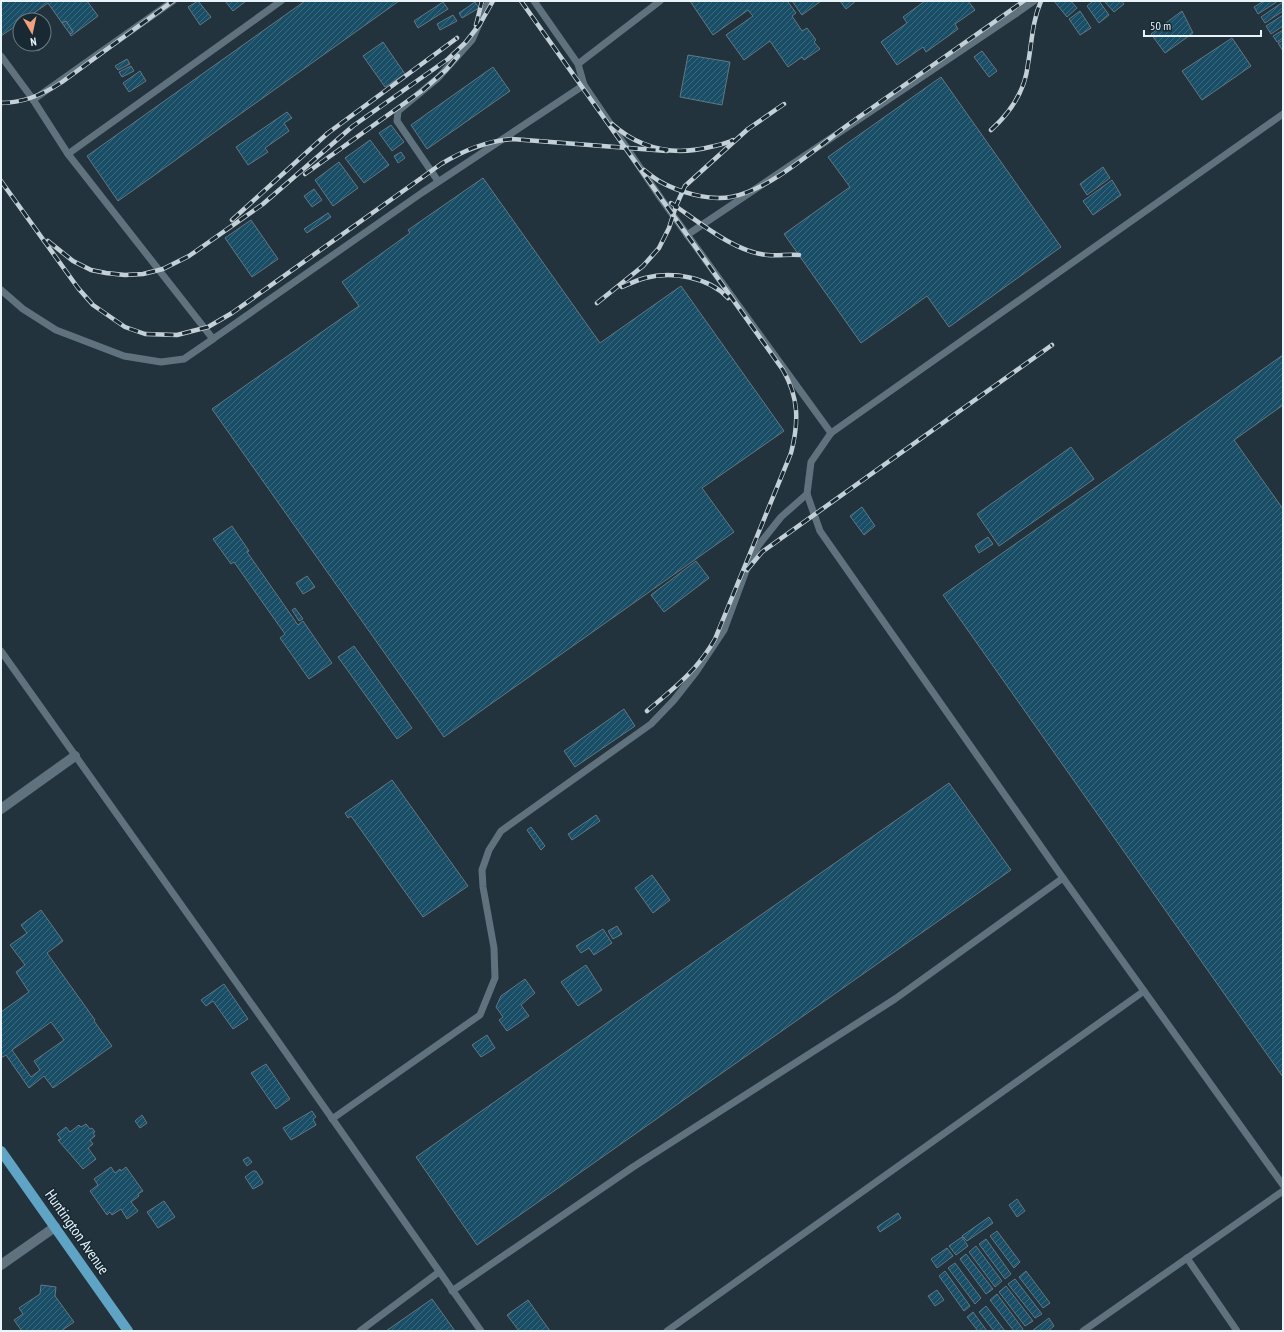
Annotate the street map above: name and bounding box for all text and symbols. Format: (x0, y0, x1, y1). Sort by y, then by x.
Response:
north arrow (12, 12, 52, 52)
scale bar (1144, 12, 1261, 38)
text: 50 m (1150, 18, 1171, 33)
text: N (29, 34, 38, 49)
street label: Huntington Avenue (41, 1186, 114, 1278)

